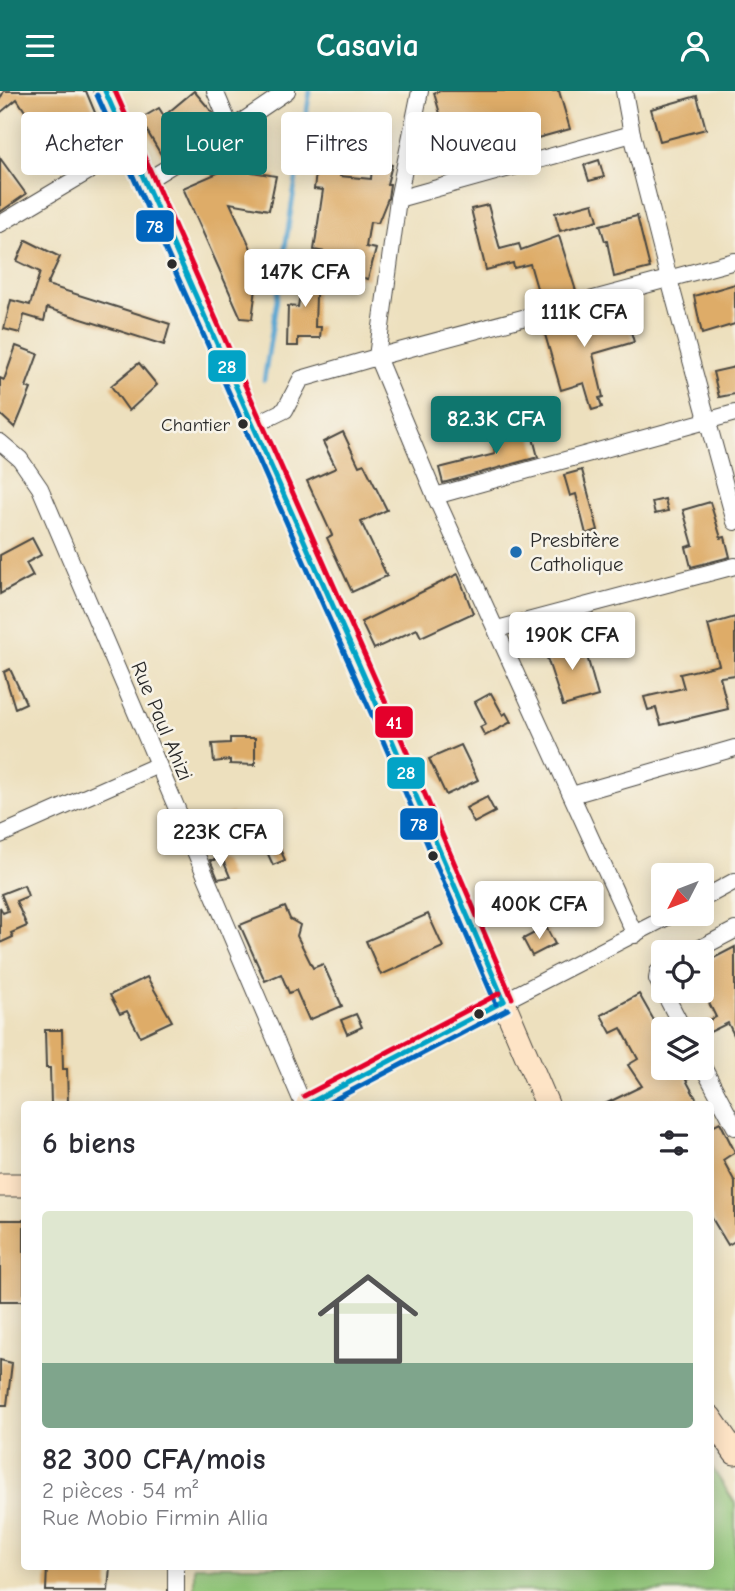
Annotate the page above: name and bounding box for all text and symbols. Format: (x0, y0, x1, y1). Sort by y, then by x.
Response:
icon: menu (21, 27, 59, 65)
text: Casavia (316, 27, 419, 64)
icon: person (676, 27, 714, 65)
chip: Acheter (21, 112, 147, 175)
chip: Louer (161, 112, 267, 175)
chip: Filtres (281, 112, 392, 175)
chip: Nouveau (406, 112, 541, 175)
line badge: 78 (135, 209, 175, 243)
text: 78 (146, 216, 164, 238)
pin: 147K CFA (233, 249, 377, 309)
unlabelled marker (165, 257, 179, 271)
text: 147K CFA (260, 258, 350, 285)
pin: 111K CFA (512, 289, 656, 349)
text: 111K CFA (541, 298, 627, 325)
line badge: 28 (207, 349, 247, 383)
text: 28 (217, 356, 237, 378)
pin: 82.3K CFA (416, 397, 576, 456)
text: 82.3K CFA (447, 405, 545, 432)
place label: Chantier (161, 414, 230, 436)
marker: Chantier (236, 417, 250, 431)
place label: Presbitère Catholique (530, 528, 624, 576)
marker: Presbitère Catholique (508, 544, 524, 560)
pin: 190K CFA (500, 613, 644, 672)
text: 190K CFA (525, 621, 619, 648)
street label: Rue Paul Ahizi (126, 658, 198, 784)
line badge: 41 (374, 705, 414, 739)
text: 41 (386, 712, 402, 734)
line badge: 28 (386, 756, 426, 790)
text: 28 (396, 762, 416, 784)
line badge: 78 (399, 807, 439, 841)
pin: 223K CFA (148, 809, 292, 869)
text: 78 (410, 814, 428, 836)
text: 223K CFA (173, 818, 267, 845)
unlabelled marker (426, 849, 440, 863)
north arrow (651, 863, 714, 926)
map controls (651, 863, 714, 1080)
pin: 400K CFA (467, 881, 611, 941)
text: 400K CFA (491, 890, 587, 917)
button: locate (651, 940, 714, 1003)
unlabelled marker (472, 1007, 486, 1021)
button: layers (651, 1017, 714, 1080)
icon: filters (655, 1124, 693, 1162)
text: 6 biens (42, 1126, 135, 1161)
icon: home (305, 1256, 431, 1382)
text: 82 300 CFA/mois (42, 1442, 265, 1477)
text: 2 pièces · 54 m² (42, 1477, 198, 1504)
text: Rue Mobio Firmin Allia (42, 1504, 268, 1531)

